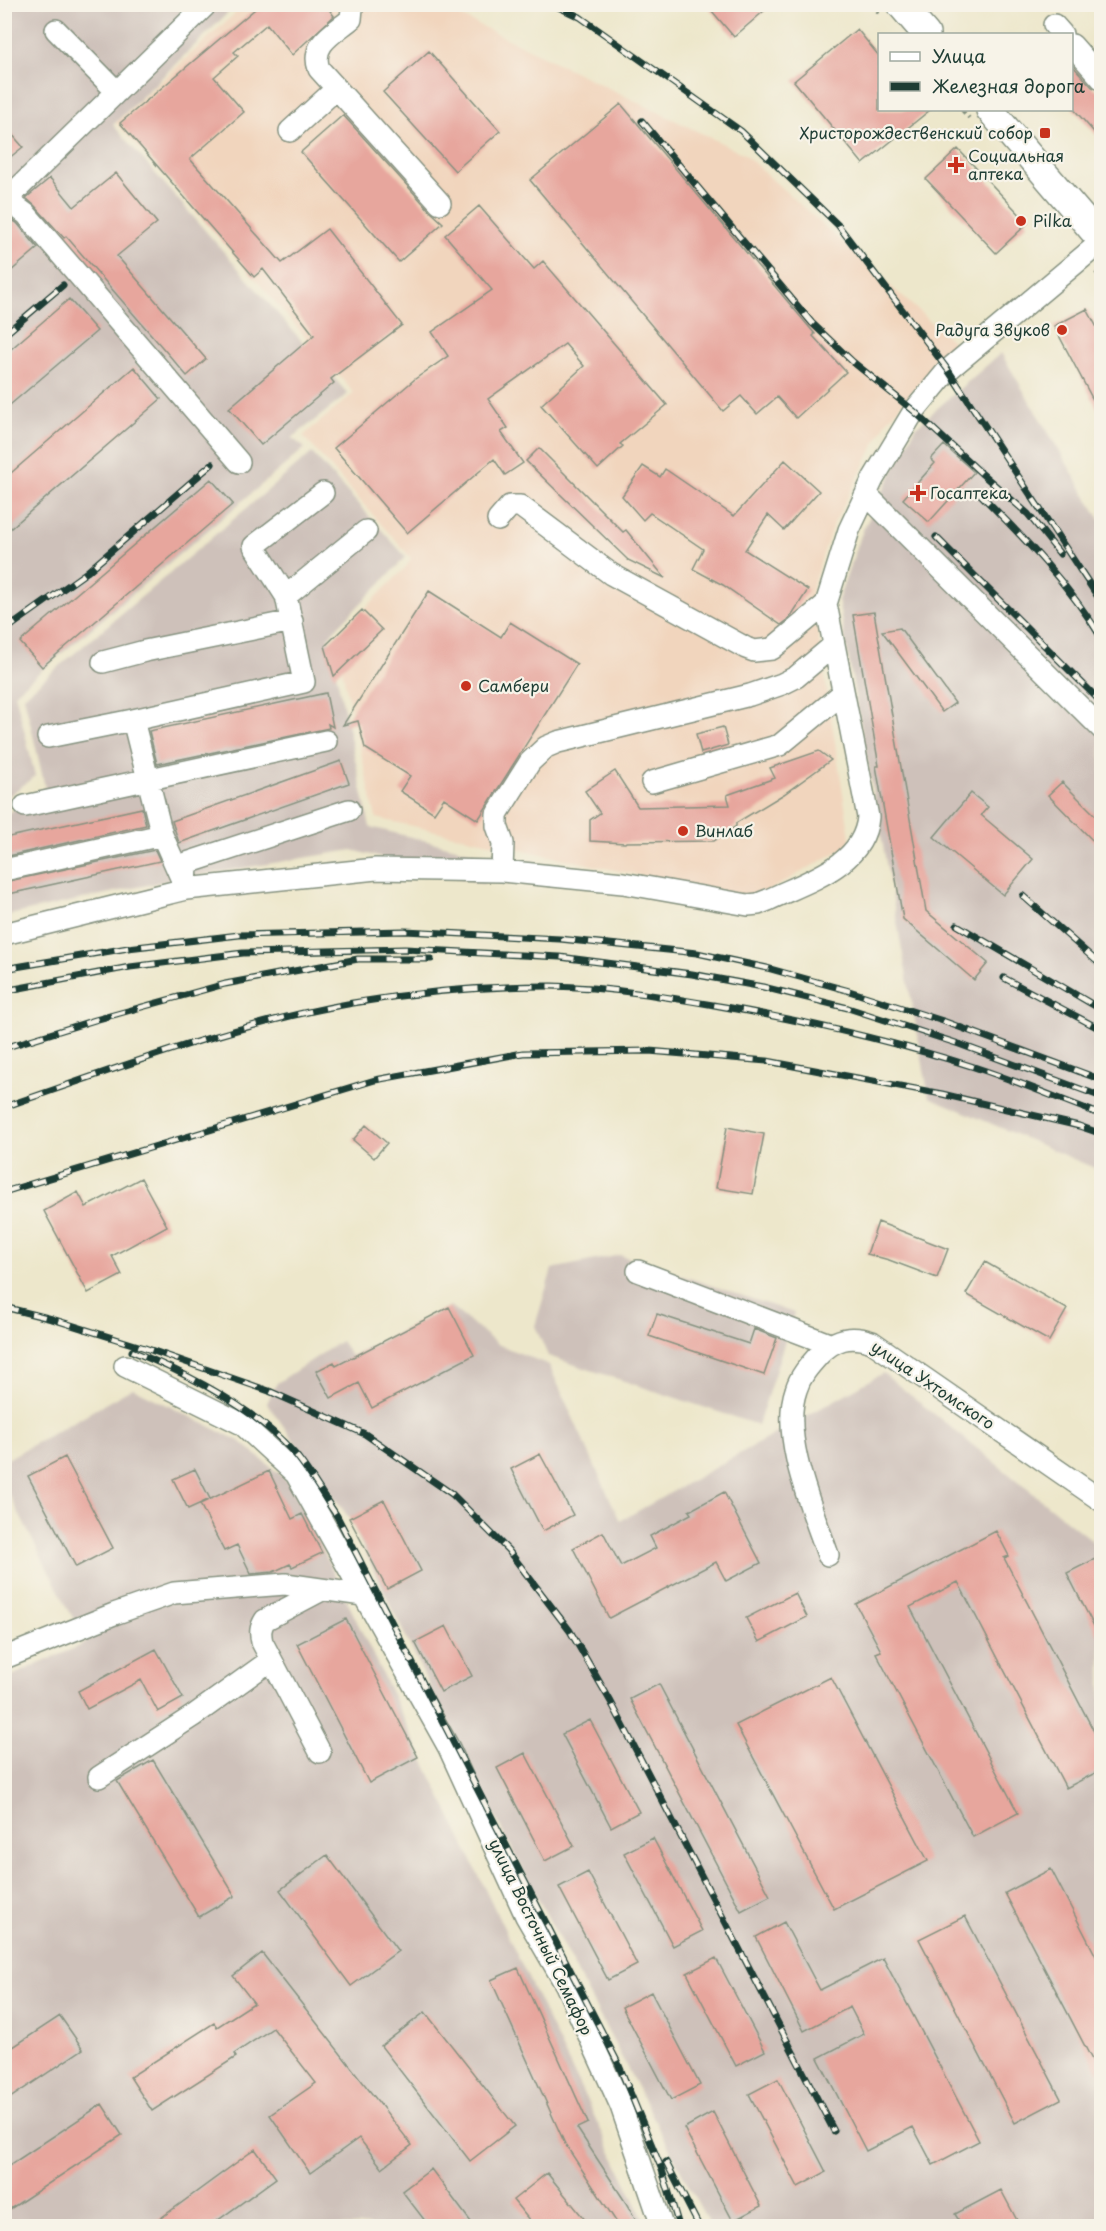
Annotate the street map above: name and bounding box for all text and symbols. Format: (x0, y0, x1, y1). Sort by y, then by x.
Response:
legend (878, 33, 1073, 111)
text: Улица (932, 42, 986, 69)
text: Железная дорога (932, 72, 1086, 99)
place label: Христорождественский собор (799, 120, 1033, 144)
marker: Христорождественский собор (1038, 126, 1052, 140)
place label: Социальная аптека (968, 143, 1064, 185)
marker: Социальная аптека (949, 158, 963, 172)
place label: Pilka (1033, 208, 1072, 232)
marker: Pilka (1014, 214, 1028, 228)
place label: Радуга Звуков (935, 317, 1050, 341)
marker: Радуга Звуков (1055, 323, 1069, 337)
place label: Госаптека (930, 480, 1008, 504)
marker: Госаптека (911, 486, 925, 500)
place label: Самбери (478, 673, 549, 697)
marker: Самбери (459, 679, 473, 693)
place label: Винлаб (695, 818, 753, 842)
marker: Винлаб (676, 824, 690, 838)
street label: улица Ухтомского (867, 1334, 1000, 1434)
street label: улица Восточный Семафор (484, 1834, 600, 2039)

